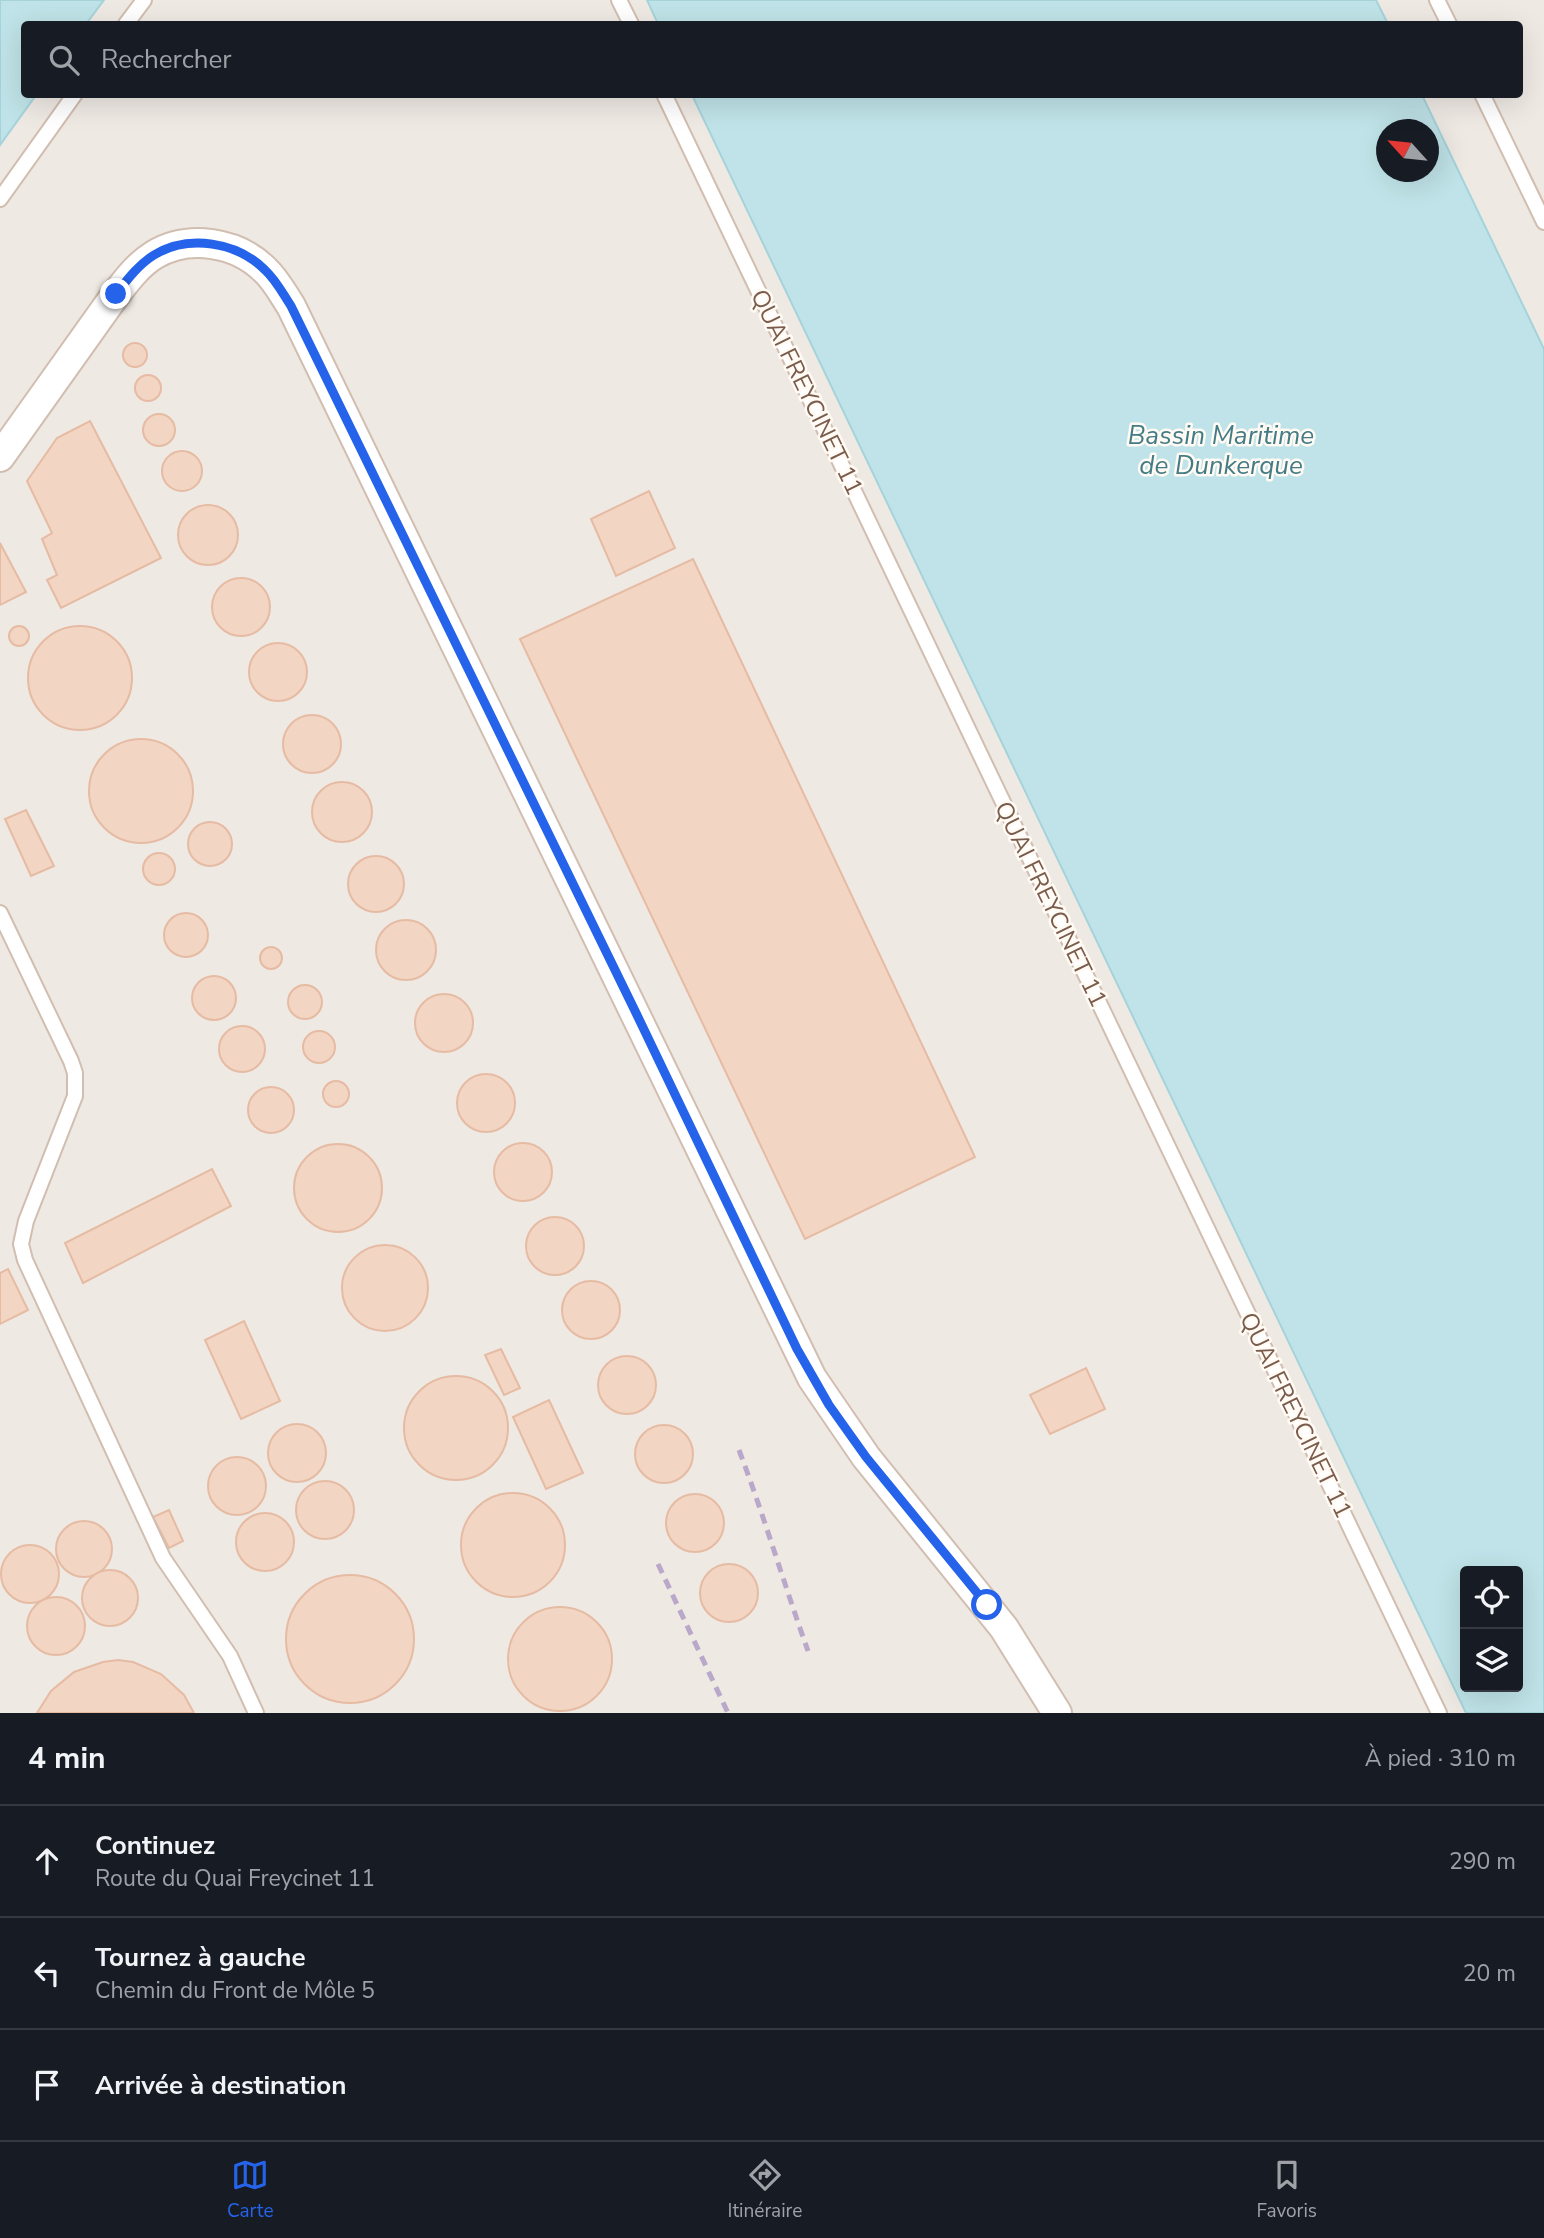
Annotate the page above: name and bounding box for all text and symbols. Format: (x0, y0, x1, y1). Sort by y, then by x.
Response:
search box (21, 21, 1523, 98)
icon: search (45, 41, 83, 79)
text: Rechercher (101, 42, 232, 77)
north arrow (1376, 119, 1439, 182)
route end (100, 278, 131, 309)
street label: QUAI FREYCINET 11 (743, 284, 871, 500)
water label: Bassin Maritime de Dunkerque (1128, 418, 1314, 483)
street label: QUAI FREYCINET 11 (987, 796, 1115, 1012)
street label: QUAI FREYCINET 11 (1232, 1307, 1360, 1523)
map controls (1460, 1566, 1523, 1692)
button: locate (1460, 1566, 1523, 1629)
route start (971, 1589, 1002, 1620)
button: layers (1460, 1629, 1523, 1692)
text: 4 min (28, 1738, 106, 1779)
text: À pied · 310 m (1365, 1743, 1516, 1774)
text: Continuez (95, 1828, 215, 1863)
icon: ahead (28, 1842, 66, 1880)
text: 290 m (1449, 1846, 1516, 1877)
text: Route du Quai Freycinet 11 (95, 1863, 375, 1894)
text: Tournez à gauche (95, 1940, 306, 1975)
icon: left (28, 1954, 66, 1992)
text: 20 m (1463, 1958, 1516, 1989)
text: Chemin du Front de Môle 5 (95, 1975, 375, 2006)
icon: arrive (28, 2066, 66, 2104)
text: Arrivée à destination (95, 2068, 346, 2103)
tab: Carte (227, 2156, 274, 2224)
tab: Itinéraire (728, 2156, 802, 2224)
tab: Favoris (1256, 2156, 1317, 2224)

